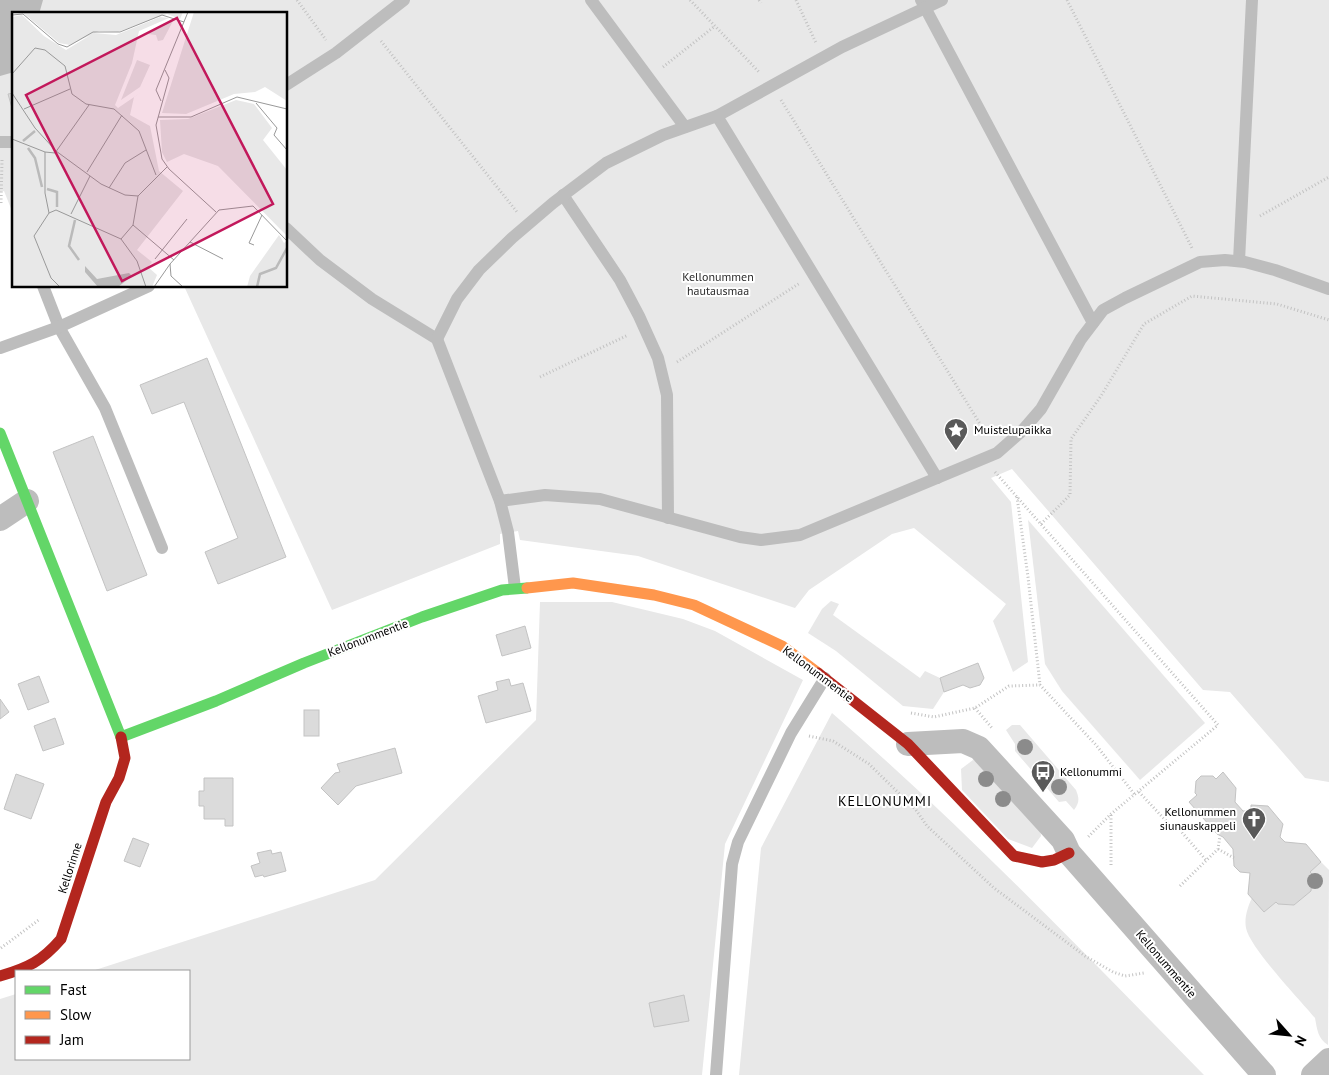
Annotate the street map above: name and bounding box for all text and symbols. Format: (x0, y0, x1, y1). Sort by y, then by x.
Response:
inset map (12, 12, 288, 288)
park label: Kellonummen hautausmaa (682, 269, 754, 298)
place icon: Muistelupaikka (943, 417, 969, 451)
place label: Muistelupaikka (974, 422, 1051, 437)
street label: Kellonummentie (326, 615, 410, 660)
street label: Kellonummentie (780, 642, 857, 705)
bus stop icon: Kellonummi (1030, 759, 1056, 793)
place label: Kellonummi (1060, 764, 1122, 779)
district label: KELLONUMMI (838, 792, 932, 810)
place label: Kellonummen siunauskappeli (1160, 804, 1236, 833)
church icon: Kellonummen siunauskappeli (1241, 806, 1267, 840)
street label: Kellorinne (54, 840, 85, 895)
street label: Kellonummentie (1133, 927, 1200, 1001)
legend (15, 970, 190, 1060)
text: Fast (60, 980, 87, 999)
text: Slow (60, 1005, 91, 1024)
north arrow (1264, 1010, 1314, 1060)
text: Jam (59, 1030, 84, 1049)
text: N (1290, 1033, 1311, 1049)

